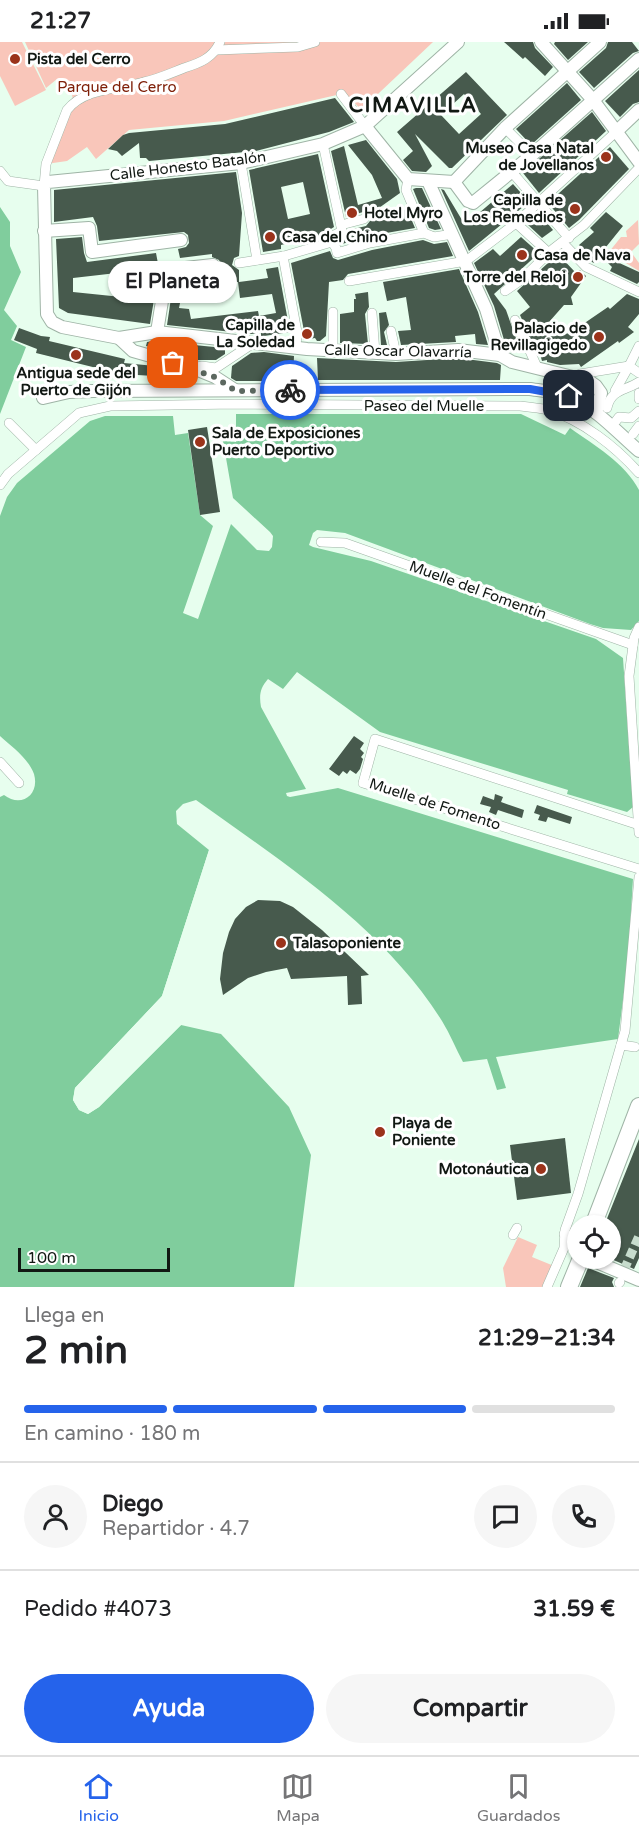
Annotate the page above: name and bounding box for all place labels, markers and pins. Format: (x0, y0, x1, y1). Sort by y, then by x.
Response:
place label: Pista del Cerro (27, 50, 131, 68)
marker: Pista del Cerro (8, 52, 22, 66)
place label: Museo Casa Natal de Jovellanos (465, 139, 594, 174)
marker: Museo Casa Natal de Jovellanos (599, 150, 613, 164)
place label: Capilla de Los Remedios (463, 191, 564, 226)
marker: Capilla de Los Remedios (568, 202, 582, 216)
place label: Hotel Myro (364, 204, 443, 223)
marker: Hotel Myro (345, 206, 359, 220)
place label: Casa del Chino (282, 228, 388, 246)
marker: Casa del Chino (263, 230, 277, 244)
place label: Casa de Nava (534, 246, 631, 264)
marker: Casa de Nava (515, 248, 529, 262)
callout: El Planeta (108, 261, 237, 303)
place label: Torre del Reloj (463, 268, 566, 287)
marker: Torre del Reloj (571, 270, 585, 284)
place label: Capilla de La Soledad (216, 316, 296, 351)
place label: Palacio de Revillagigedo (491, 319, 588, 355)
marker: Capilla de La Soledad (300, 327, 314, 341)
marker: Palacio de Revillagigedo (592, 330, 606, 344)
pin (147, 337, 198, 388)
marker: Antigua sede del Puerto de Gijón (69, 348, 83, 362)
place label: Antigua sede del Puerto de Gijón (16, 364, 136, 400)
pin (543, 370, 594, 421)
place label: Sala de Exposiciones Puerto Deportivo (212, 424, 360, 460)
marker: Sala de Exposiciones Puerto Deportivo (193, 435, 207, 449)
place label: Talasoponiente (292, 934, 401, 953)
marker: Talasoponiente (274, 936, 288, 950)
place label: Playa de Poniente (392, 1114, 456, 1149)
marker: Playa de Poniente (373, 1125, 387, 1139)
place label: Motonáutica (438, 1160, 529, 1178)
marker: Motonáutica (534, 1162, 548, 1176)

